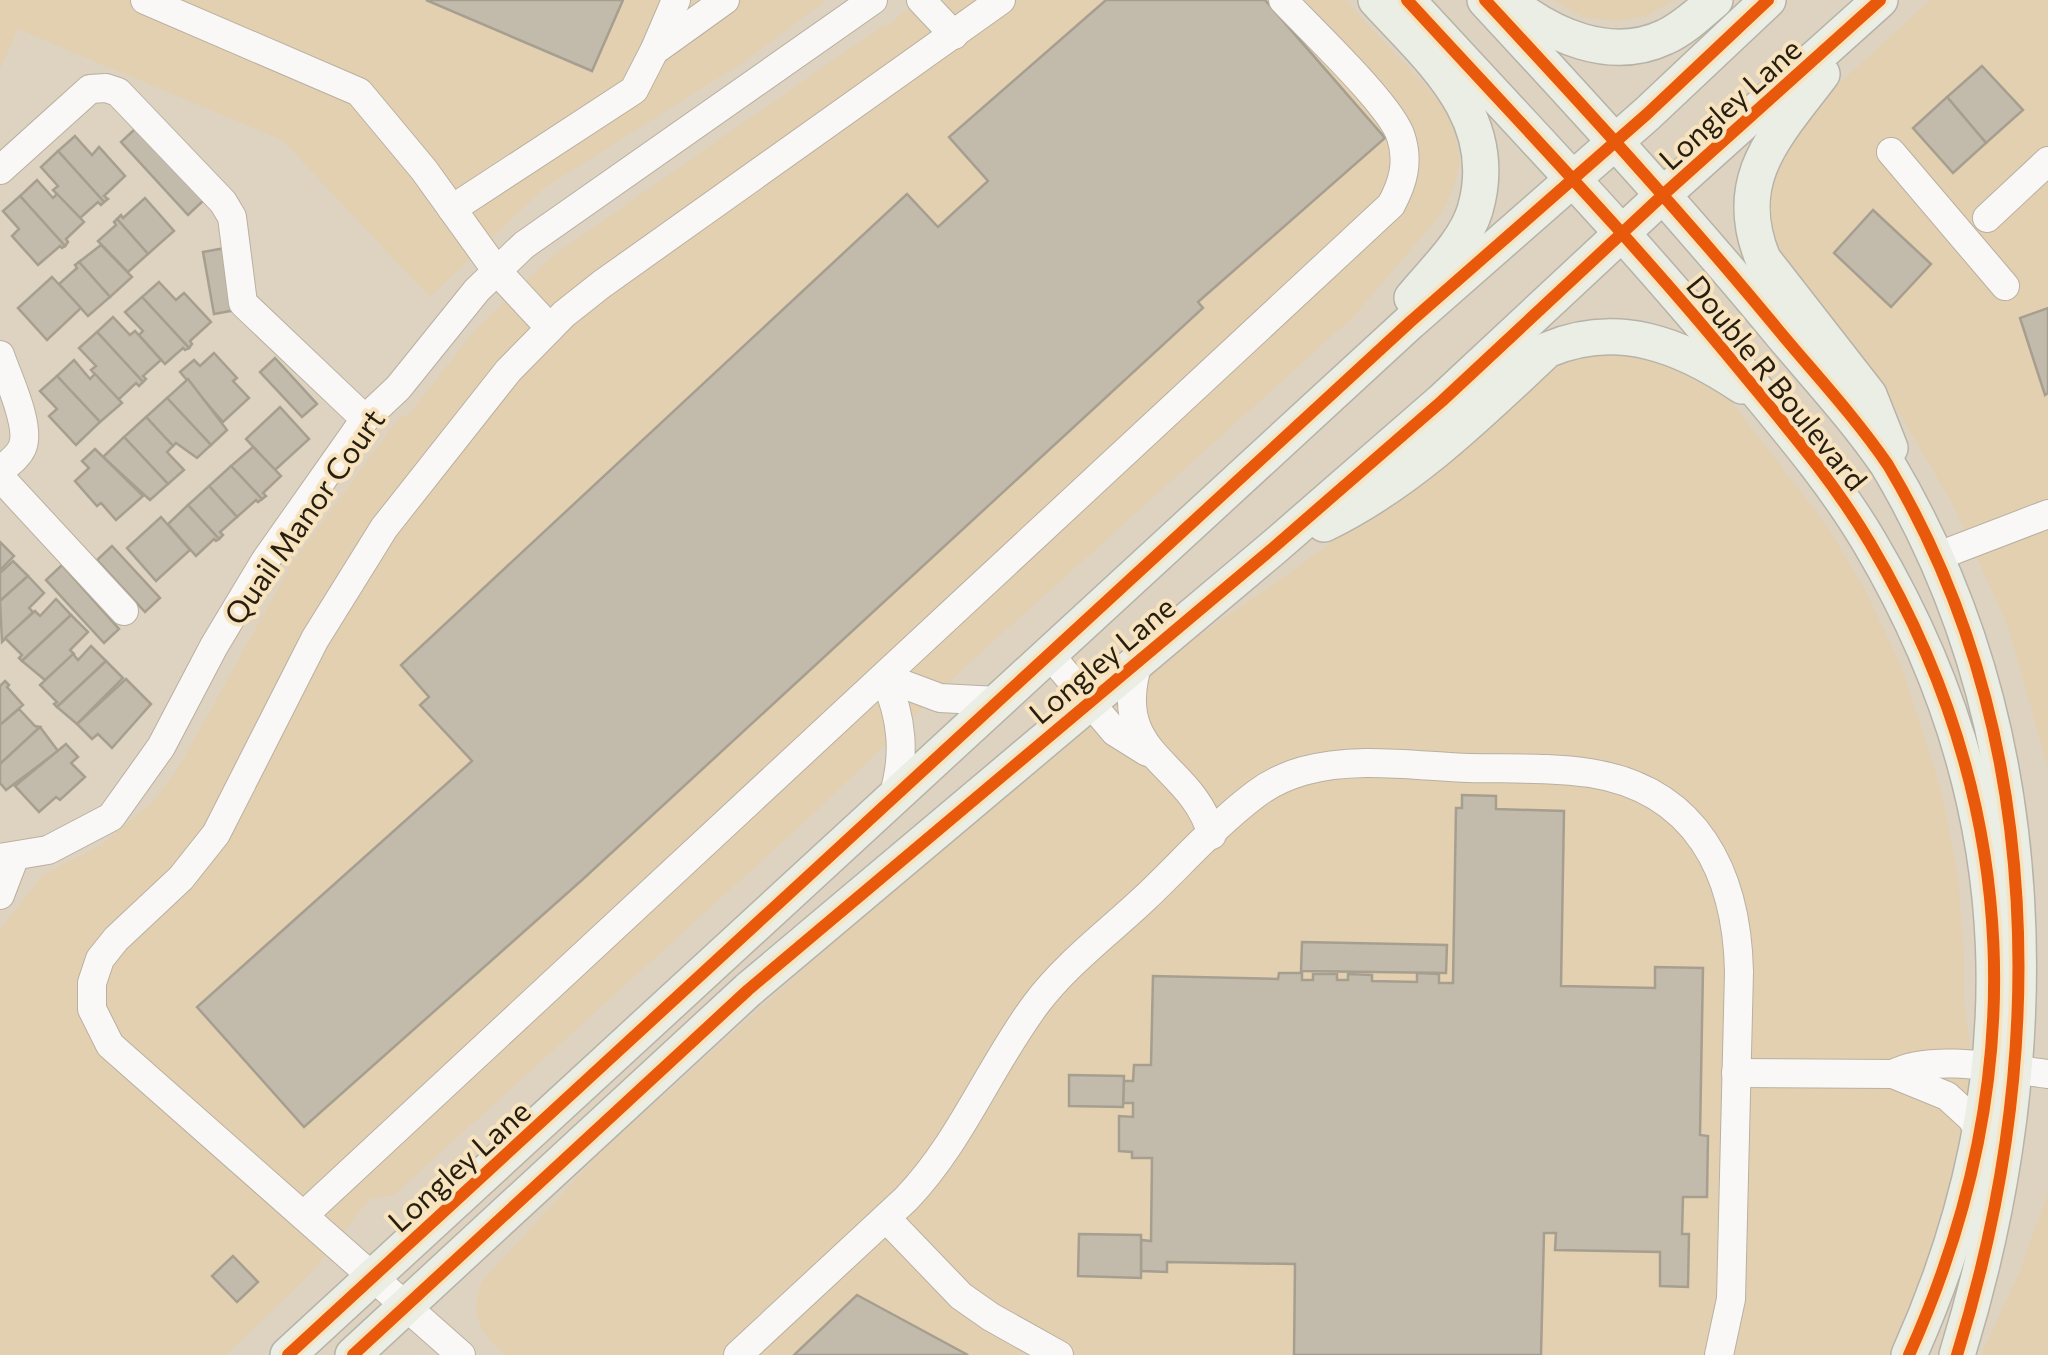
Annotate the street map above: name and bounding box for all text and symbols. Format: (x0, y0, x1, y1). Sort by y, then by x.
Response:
street label: Longley Lane (1650, 29, 1808, 177)
street label: Double R Boulevard (1680, 267, 1876, 497)
street label: Quail Manor Court (215, 401, 391, 631)
street label: Longley Lane (1021, 587, 1181, 731)
street label: Longley Lane (379, 1091, 537, 1239)

